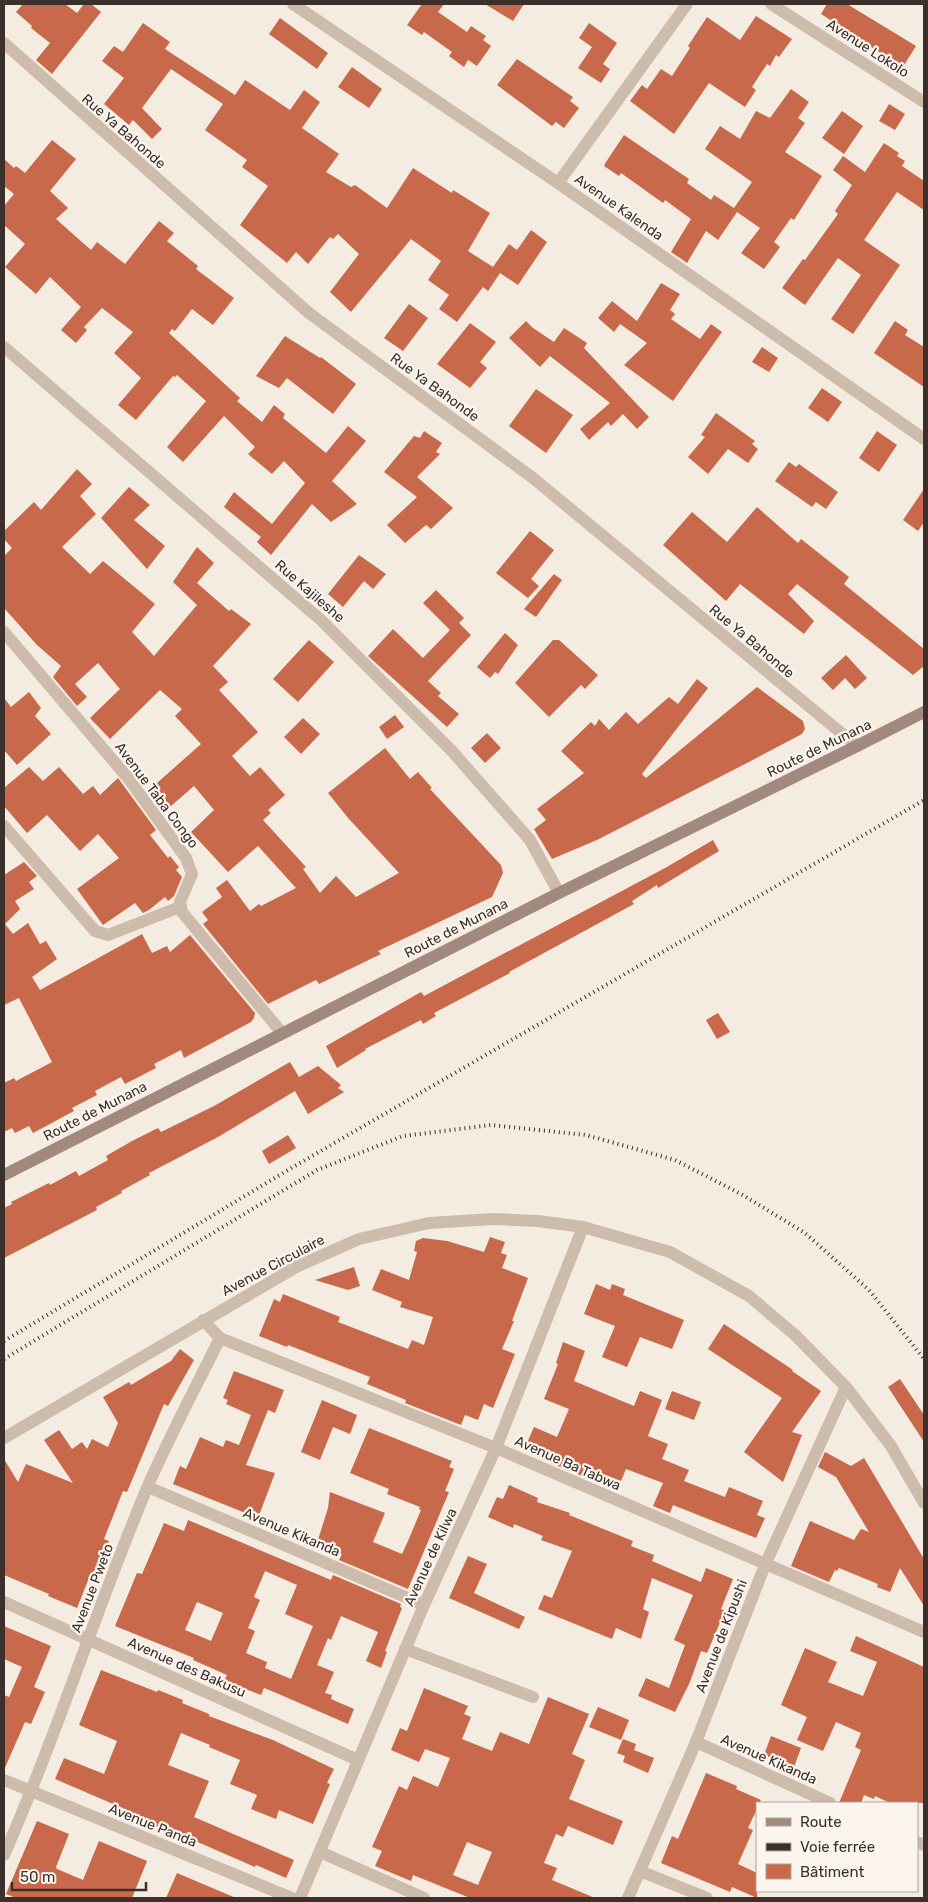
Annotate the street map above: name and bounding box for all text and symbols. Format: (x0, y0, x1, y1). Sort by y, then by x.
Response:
street label: Avenue Lokolo (823, 16, 912, 81)
street label: Rue Ya Bahonde (78, 90, 169, 173)
street label: Avenue Kalenda (571, 171, 666, 244)
street label: Rue Ya Bahonde (387, 349, 483, 425)
street label: Rue Kajileshe (271, 557, 348, 626)
street label: Rue Ya Bahonde (706, 601, 798, 682)
street label: Route de Munana (764, 716, 874, 781)
street label: Avenue Taba Congo (111, 739, 202, 852)
street label: Route de Munana (402, 895, 511, 962)
street label: Route de Munana (41, 1078, 150, 1145)
street label: Avenue Circulaire (219, 1231, 328, 1300)
street label: Avenue Ba Tabwa (512, 1432, 623, 1494)
street label: Avenue Kikanda (241, 1504, 343, 1561)
street label: Avenue de Kilwa (400, 1506, 461, 1609)
street label: Avenue Pweto (68, 1541, 117, 1635)
street label: Avenue de Kipushi (692, 1577, 751, 1695)
street label: Avenue des Bakusu (125, 1634, 248, 1701)
street label: Avenue Kikanda (718, 1731, 820, 1788)
street label: Avenue Panda (106, 1800, 199, 1851)
legend (756, 1802, 918, 1892)
text: Route (800, 1813, 842, 1831)
text: Voie ferrée (800, 1838, 875, 1856)
scale bar (12, 1860, 146, 1892)
text: Bâtiment (800, 1863, 864, 1881)
text: 50 m (20, 1868, 55, 1886)

